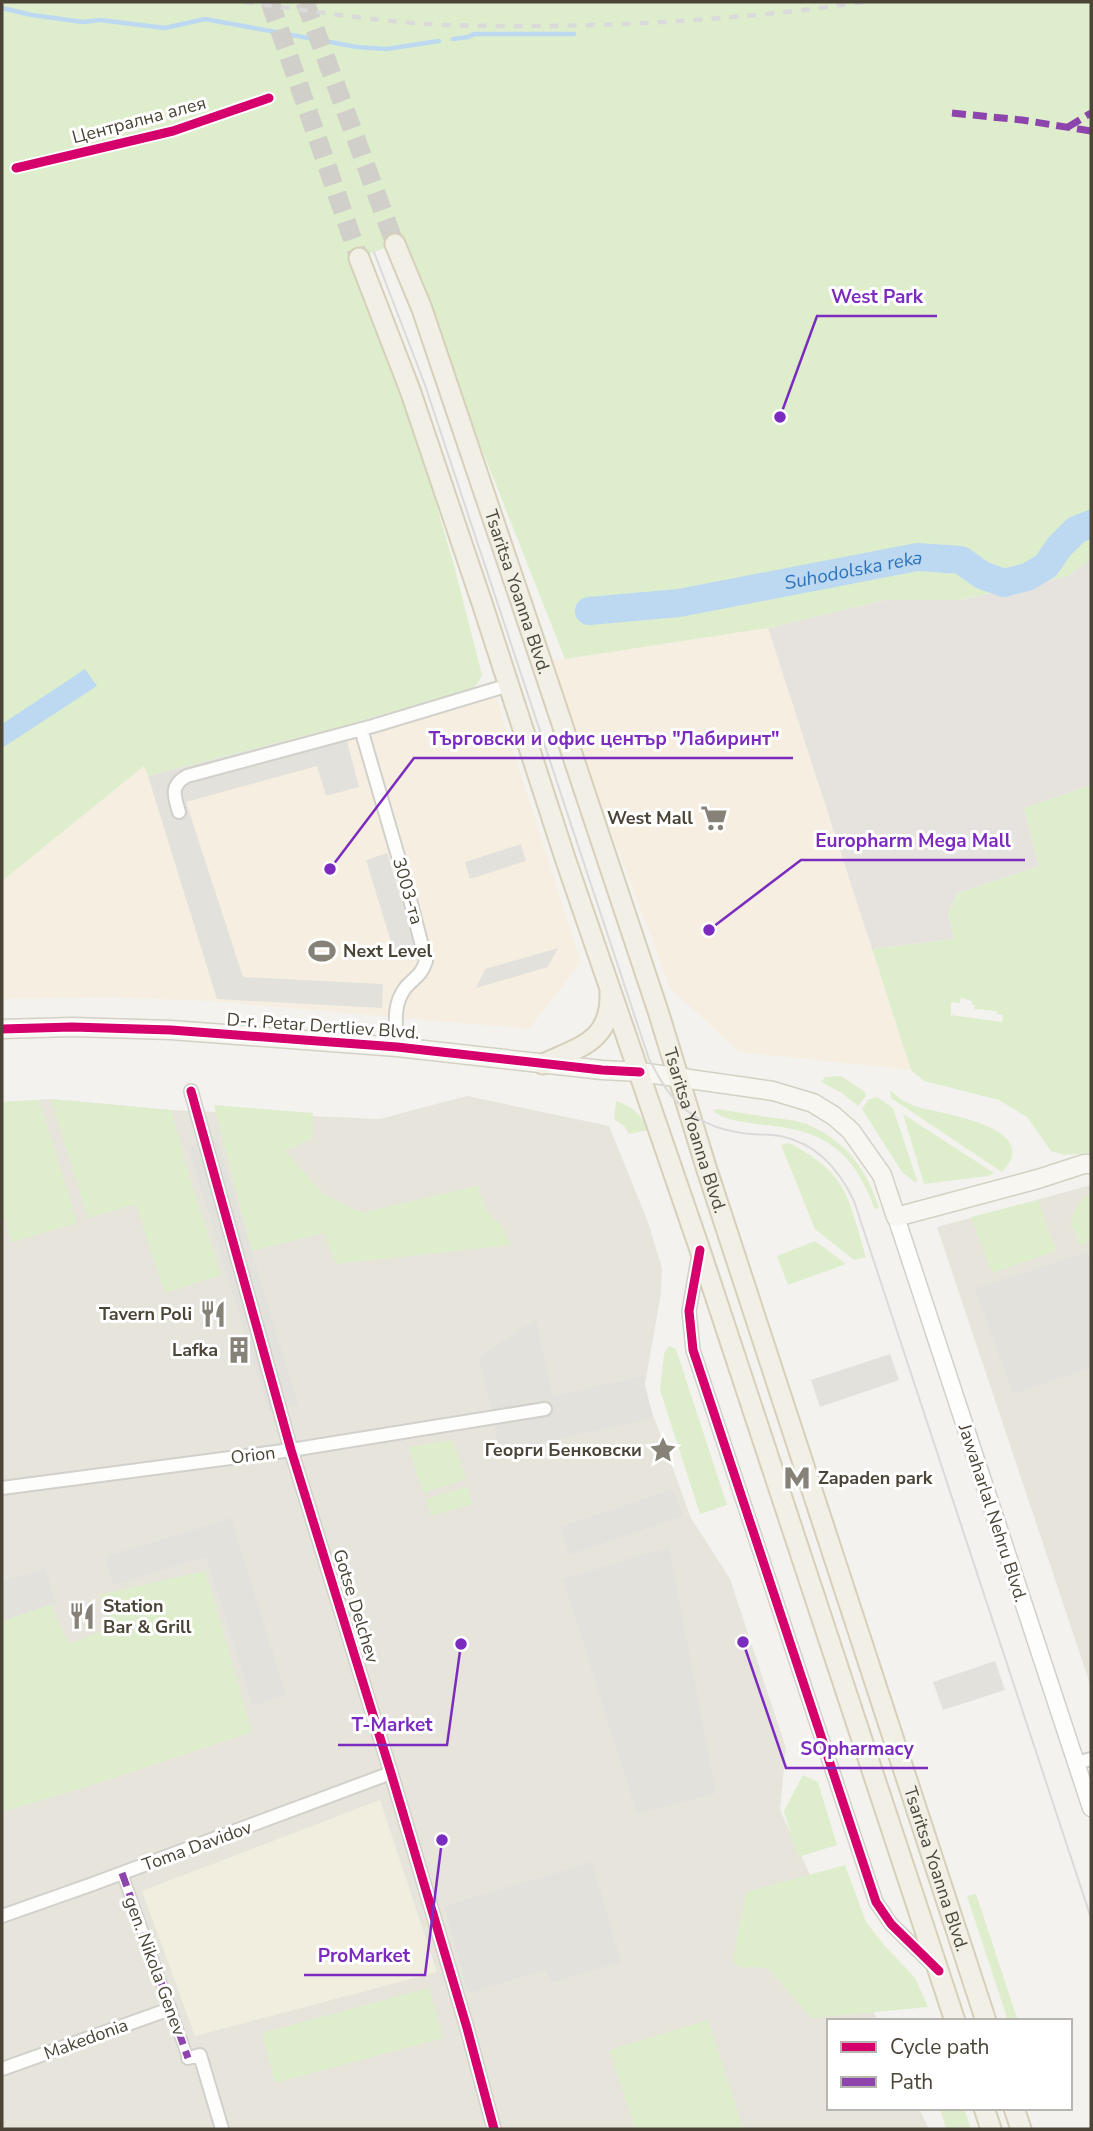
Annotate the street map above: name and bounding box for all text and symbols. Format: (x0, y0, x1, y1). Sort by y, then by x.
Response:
street label: Централна алея (69, 91, 209, 149)
callout: West Park (817, 276, 937, 316)
text: West Park (831, 284, 924, 310)
street label: Tsaritsa Yoanna Blvd. (479, 507, 557, 677)
water label: Suhodolska reka (782, 545, 923, 596)
callout: Търговски и офис център "Лабиринт" (414, 718, 793, 758)
text: Търговски и офис център "Лабиринт" (429, 726, 779, 752)
supermarket icon: West Mall (699, 803, 729, 833)
place label: West Mall (607, 806, 693, 830)
callout: Europharm Mega Mall (801, 820, 1025, 860)
text: Europharm Mega Mall (815, 828, 1011, 854)
street label: 3003-та (387, 855, 429, 927)
sports icon: Next Level (307, 936, 337, 966)
place label: Next Level (343, 939, 432, 963)
street label: D-r. Petar Dertliev Blvd. (226, 1007, 420, 1045)
street label: Tsaritsa Yoanna Blvd. (658, 1045, 732, 1216)
restaurant icon: Tavern Poli (198, 1299, 228, 1329)
place label: Tavern Poli (99, 1302, 192, 1326)
building icon: Lafka (224, 1335, 254, 1365)
place label: Lafka (172, 1338, 218, 1362)
street label: Jawaharlal Nehru Blvd. (953, 1420, 1033, 1605)
place icon: Георги Бенковски (648, 1435, 678, 1465)
place label: Георги Бенковски (485, 1438, 642, 1462)
street label: Orion (229, 1440, 277, 1470)
metro station icon: Zapaden park (782, 1463, 812, 1493)
place label: Zapaden park (818, 1466, 933, 1490)
street label: Gotse Delchev (327, 1546, 385, 1666)
place label: Station Bar & Grill (103, 1594, 192, 1639)
restaurant icon: Station Bar & Grill (67, 1601, 97, 1631)
callout: T-Market (338, 1705, 447, 1745)
text: T-Market (351, 1712, 433, 1738)
callout: SOpharmacy (786, 1728, 928, 1768)
text: SOpharmacy (800, 1736, 915, 1762)
street label: Tsaritsa Yoanna Blvd. (898, 1784, 974, 1955)
street label: Toma Davidov (139, 1815, 256, 1877)
street label: gen. Nikola Genev (119, 1893, 192, 2040)
callout: ProMarket (304, 1935, 425, 1975)
text: ProMarket (318, 1943, 411, 1969)
street label: Makedonia (41, 2013, 131, 2065)
legend (827, 2019, 1072, 2110)
text: Cycle path (890, 2033, 989, 2061)
text: Path (890, 2068, 933, 2096)

